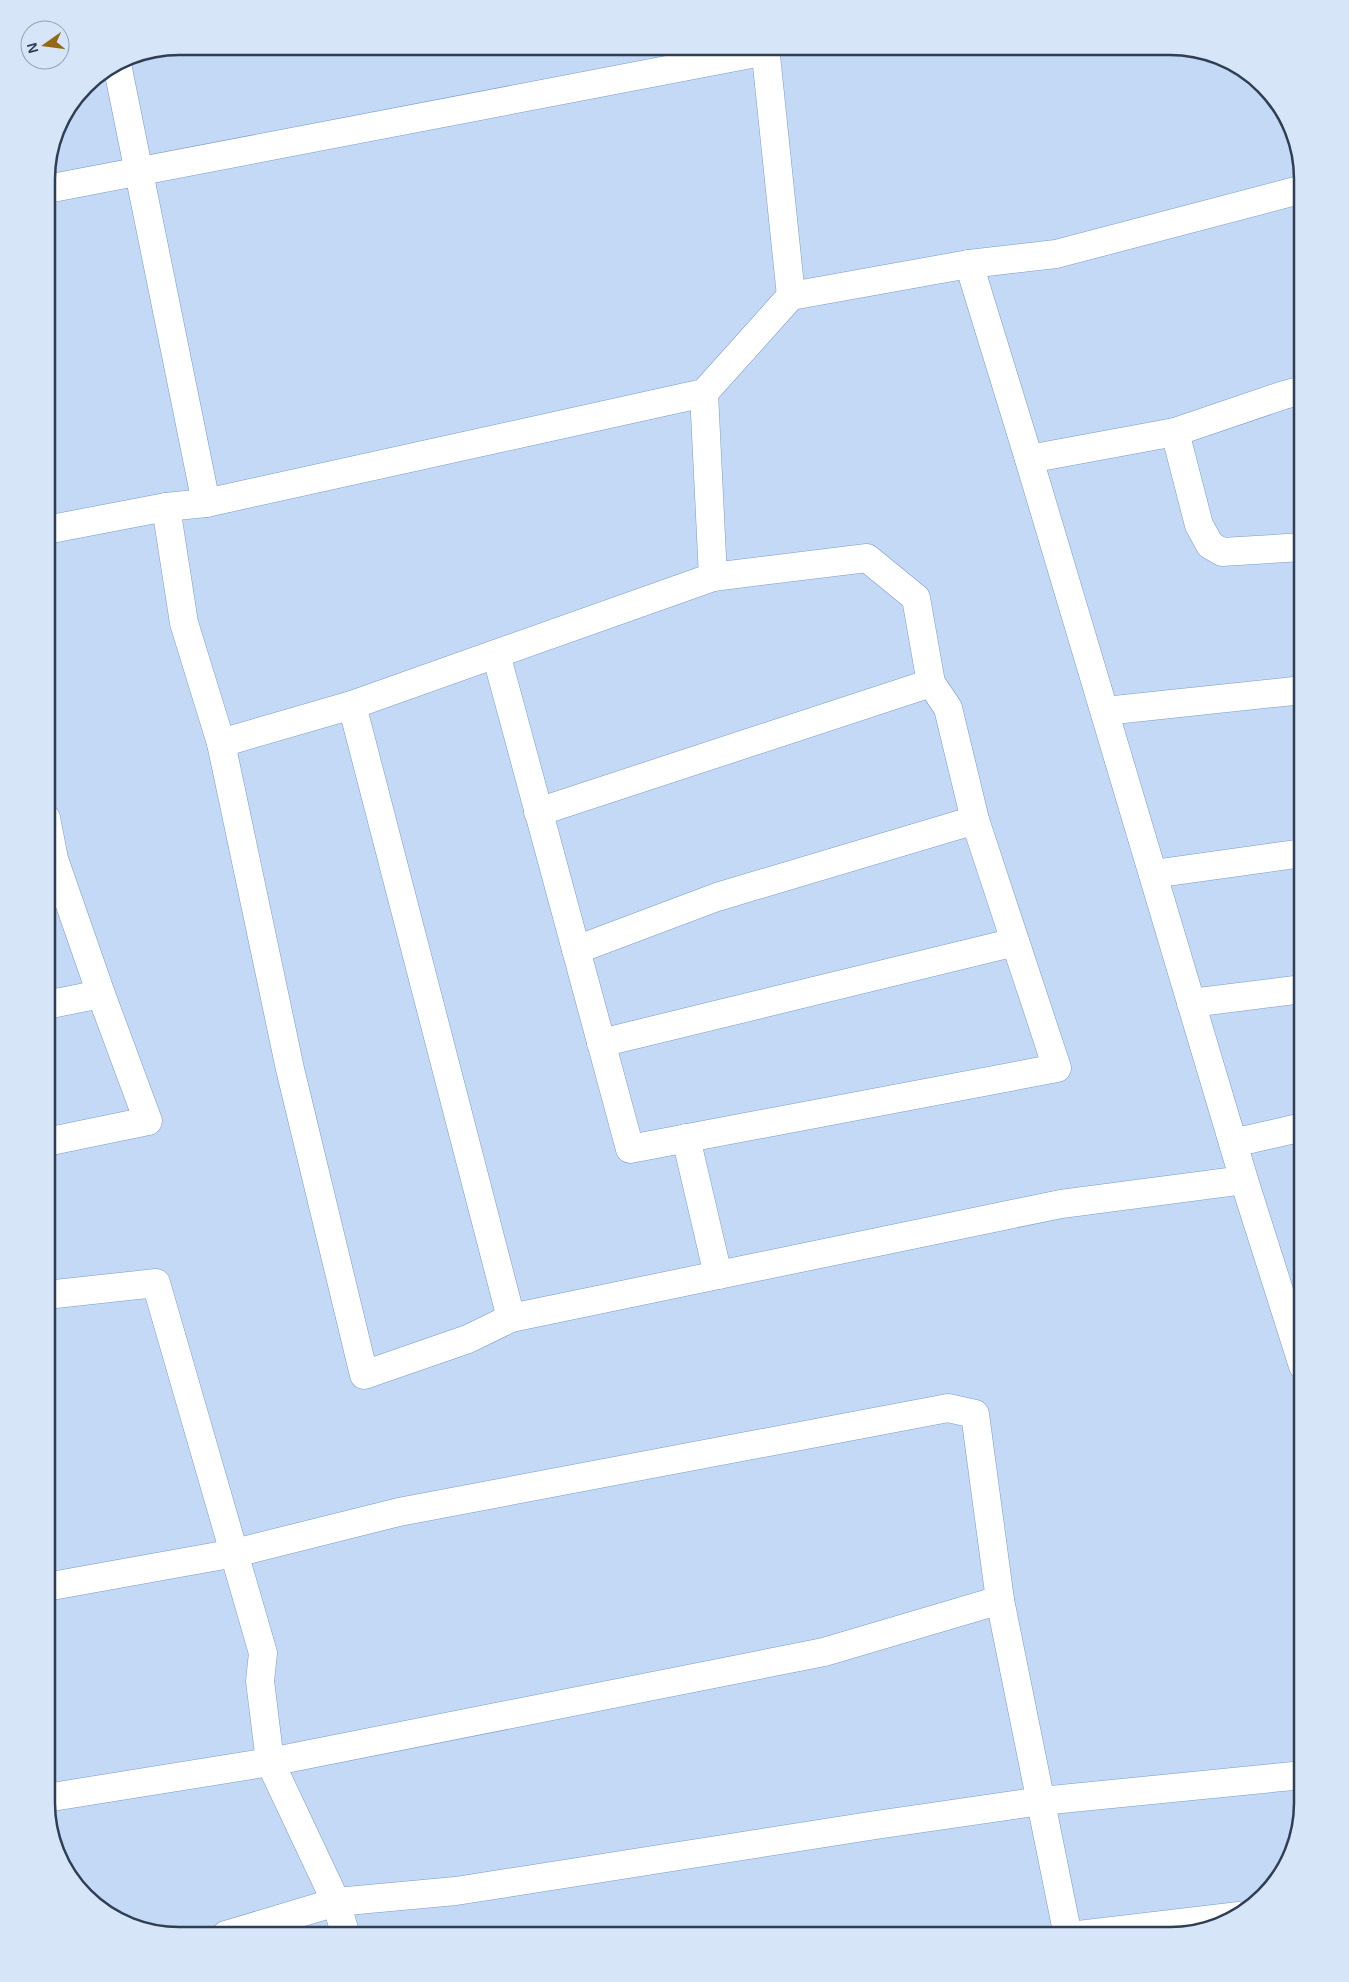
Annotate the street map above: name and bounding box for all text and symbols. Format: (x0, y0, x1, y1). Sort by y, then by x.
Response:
north arrow (20, 20, 70, 70)
text: N (23, 41, 41, 55)

